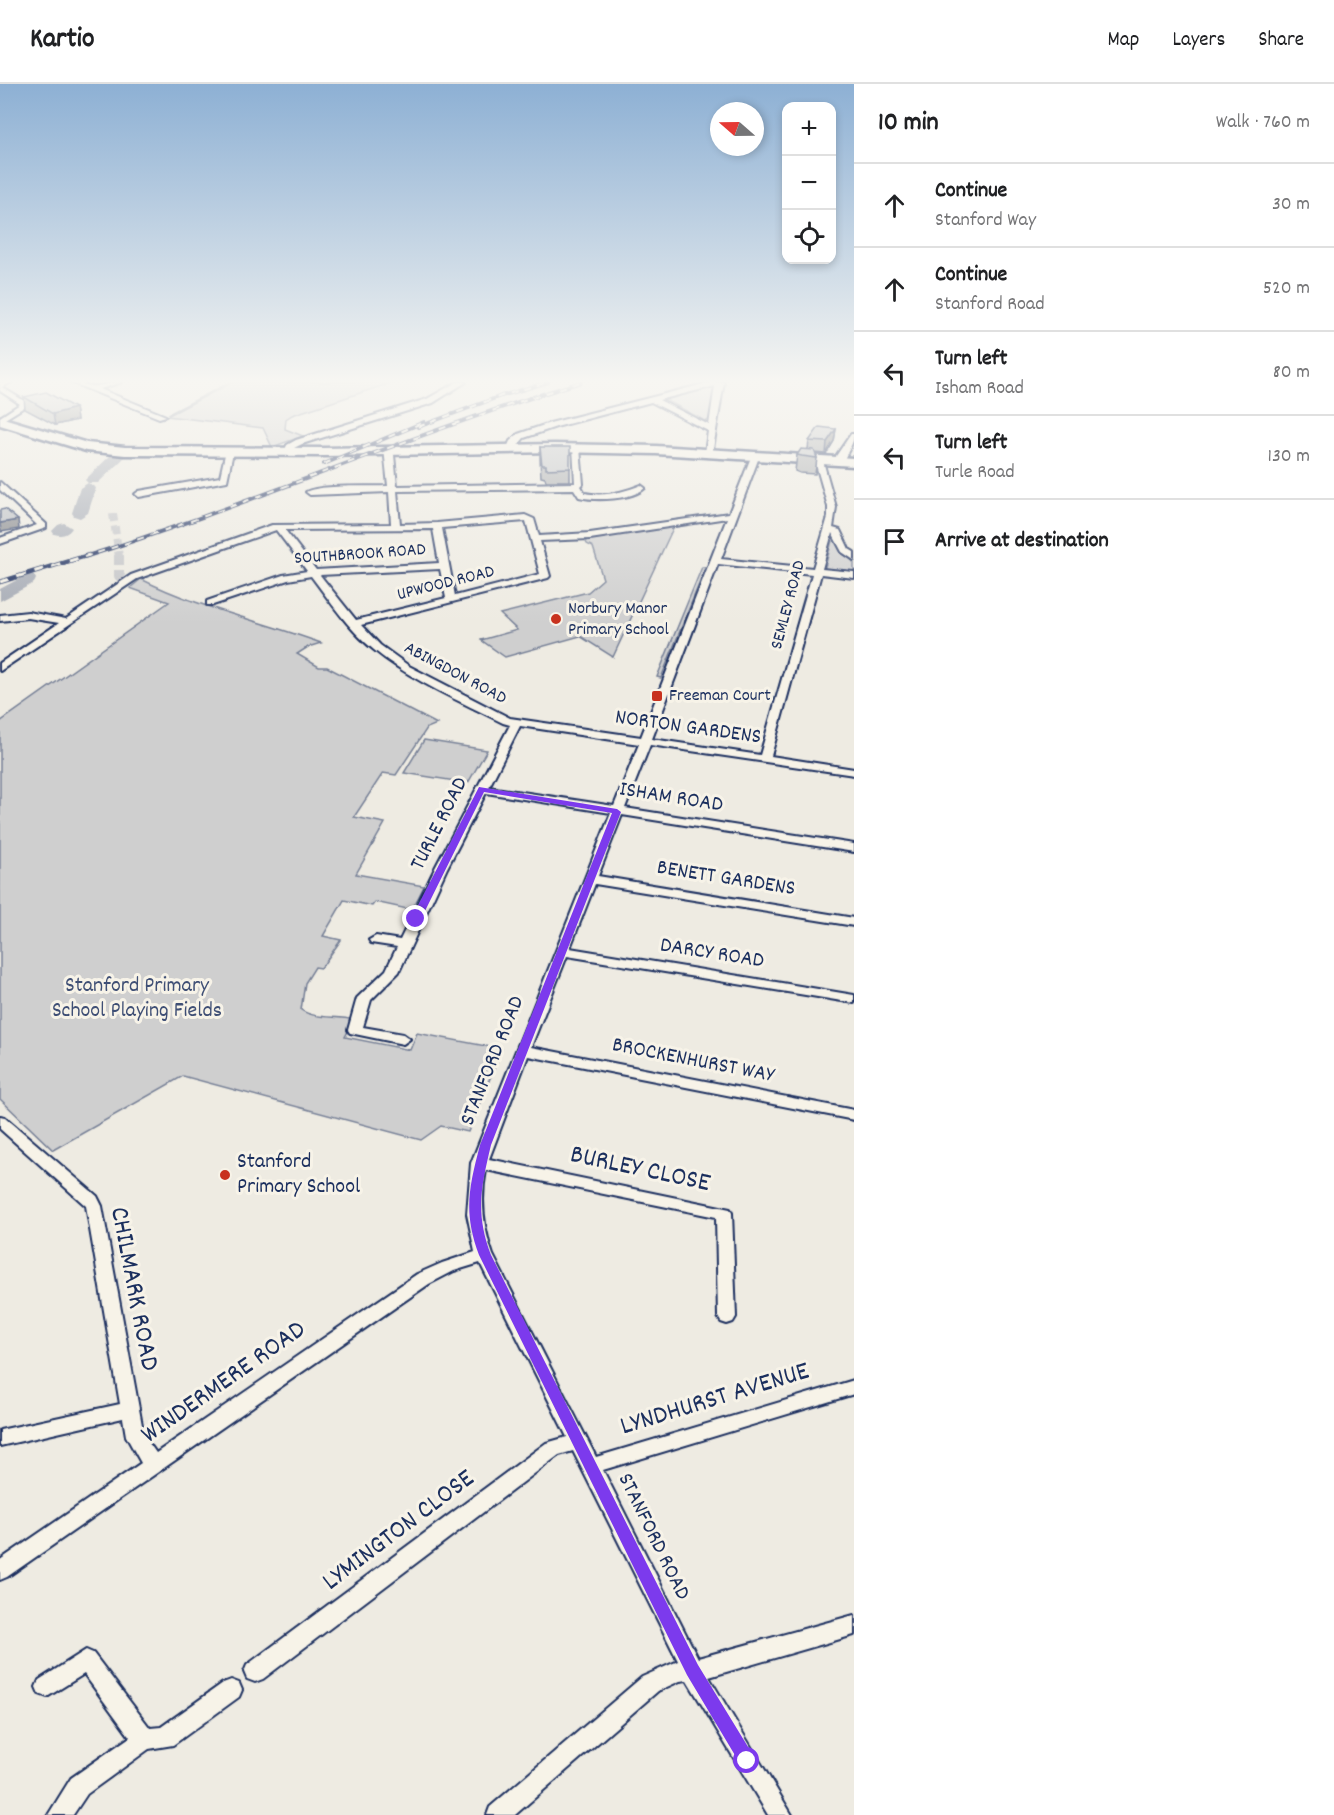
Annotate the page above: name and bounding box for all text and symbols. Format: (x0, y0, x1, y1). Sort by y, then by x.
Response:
text: Kartio (30, 21, 94, 61)
text: Map (1108, 26, 1139, 56)
text: Layers (1172, 26, 1225, 56)
text: Share (1258, 26, 1304, 56)
north arrow (710, 102, 764, 156)
map controls (782, 102, 836, 264)
button: + (782, 102, 836, 156)
text: 10 min (878, 105, 938, 142)
text: Walk · 760 m (1216, 109, 1310, 137)
button: − (782, 156, 836, 210)
text: Continue (935, 176, 1007, 207)
icon: ahead (878, 189, 911, 222)
text: 30 m (1272, 191, 1310, 219)
text: Stanford Way (935, 207, 1036, 235)
button: locate (782, 210, 836, 264)
text: Continue (935, 260, 1007, 291)
icon: ahead (878, 273, 911, 306)
text: 520 m (1263, 275, 1310, 303)
text: Stanford Road (935, 291, 1045, 319)
text: Turn left (935, 344, 1007, 375)
icon: left (878, 357, 911, 390)
text: 80 m (1273, 359, 1310, 387)
text: Isham Road (935, 375, 1024, 403)
text: Turn left (935, 428, 1007, 459)
icon: left (878, 441, 911, 474)
text: 130 m (1268, 443, 1310, 471)
text: Turle Road (935, 459, 1015, 487)
icon: arrive (878, 525, 911, 558)
text: Arrive at destination (935, 526, 1109, 557)
street label: SOUTHBROOK ROAD (293, 538, 427, 572)
street label: SEMLEY ROAD (765, 558, 813, 652)
street label: UPWOOD ROAD (395, 560, 497, 608)
place label: Norbury Manor Primary School (568, 597, 669, 643)
marker: Norbury Manor Primary School (549, 612, 563, 626)
street label: ABINGDON ROAD (399, 636, 511, 712)
place label: Freeman Court (669, 684, 771, 709)
marker: Freeman Court (650, 689, 664, 703)
street label: NORTON GARDENS (613, 702, 763, 754)
street label: TURLE ROAD (403, 772, 477, 876)
street label: ISHAM ROAD (617, 775, 725, 821)
street label: BENETT GARDENS (655, 853, 797, 905)
route end (402, 905, 428, 931)
street label: DARCY ROAD (658, 930, 766, 978)
park label: Stanford Primary School Playing Fields (52, 971, 222, 1027)
street label: STANFORD ROAD (453, 991, 533, 1131)
street label: BROCKENHURST WAY (609, 1030, 778, 1092)
street label: BURLEY CLOSE (566, 1136, 714, 1204)
place label: Stanford Primary School (237, 1147, 360, 1203)
marker: Stanford Primary School (218, 1168, 232, 1182)
street label: CHILMARK ROAD (98, 1204, 168, 1374)
street label: WINDERMERE ROAD (134, 1311, 315, 1454)
street label: LYNDHURST AVENUE (616, 1353, 814, 1447)
street label: LYMINGTON CLOSE (315, 1461, 483, 1601)
street label: STANFORD ROAD (609, 1468, 697, 1606)
route start (733, 1747, 759, 1773)

